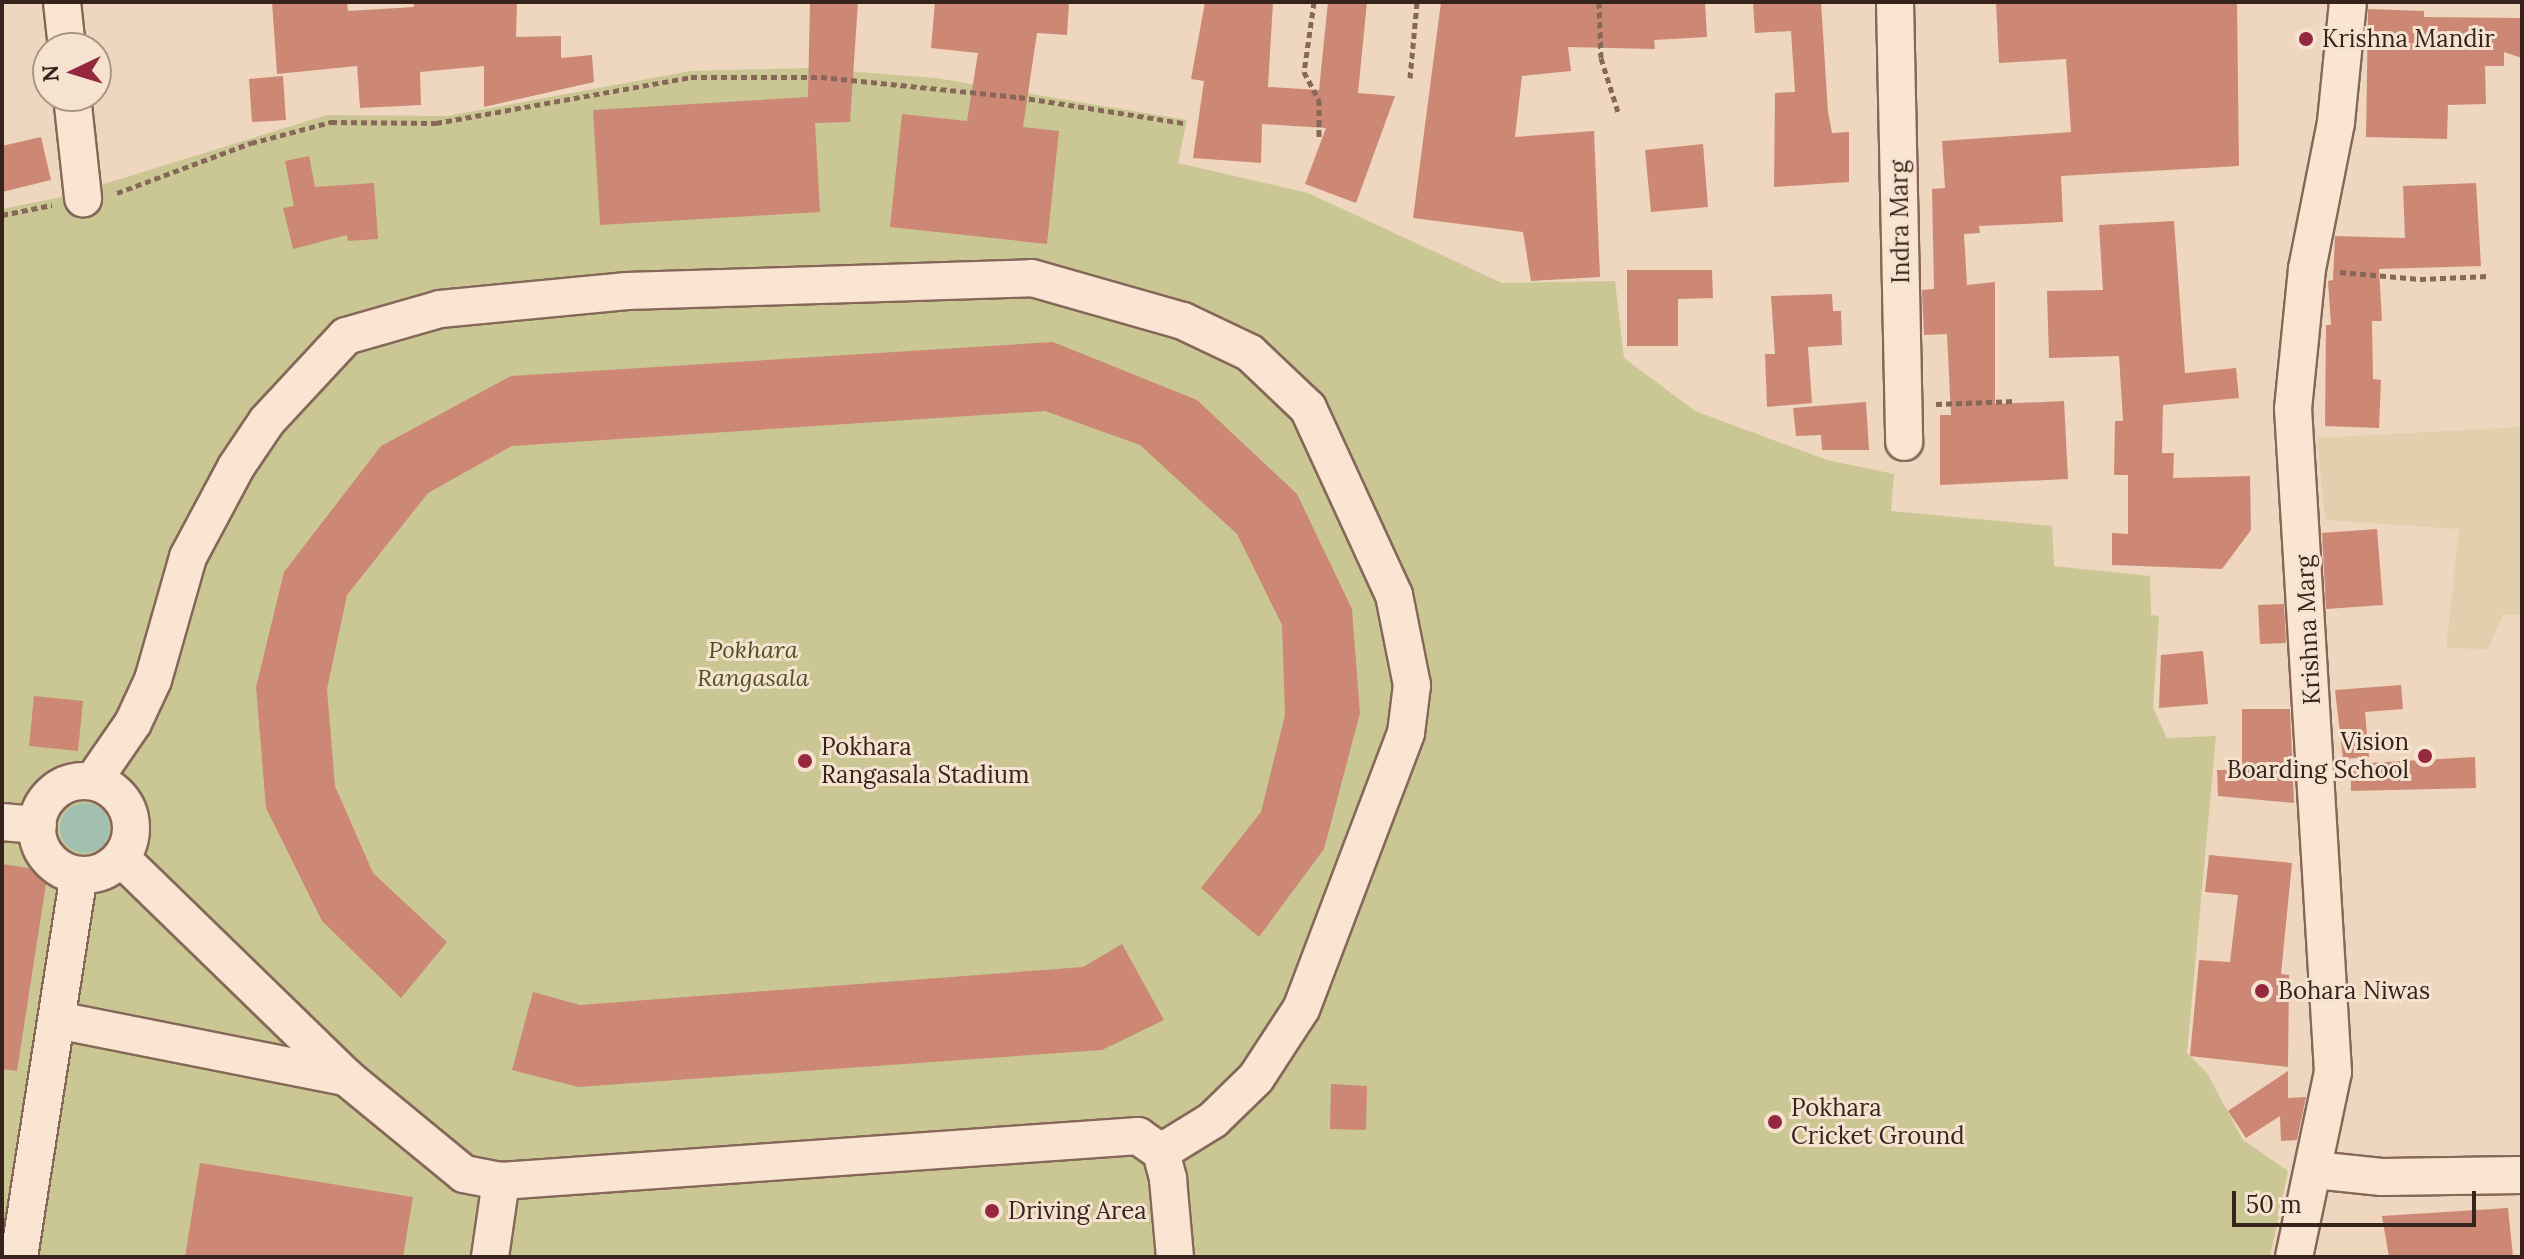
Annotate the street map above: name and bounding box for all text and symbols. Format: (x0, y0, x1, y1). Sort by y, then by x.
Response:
place label: Krishna Mandir (2322, 25, 2495, 53)
marker: Krishna Mandir (2297, 30, 2315, 48)
north arrow (32, 32, 112, 112)
text: N (35, 64, 65, 83)
street label: Indra Marg (1885, 160, 1915, 284)
street label: Krishna Marg (2290, 554, 2326, 706)
park label: Pokhara Rangasala (697, 636, 809, 692)
place label: Vision Boarding School (2227, 728, 2409, 784)
place label: Pokhara Rangasala Stadium (821, 733, 1029, 789)
marker: Vision Boarding School (2416, 747, 2434, 765)
marker: Pokhara Rangasala Stadium (796, 752, 814, 770)
place label: Bohara Niwas (2278, 977, 2430, 1005)
marker: Bohara Niwas (2253, 982, 2271, 1000)
place label: Pokhara Cricket Ground (1791, 1094, 1965, 1150)
marker: Pokhara Cricket Ground (1766, 1113, 1784, 1131)
scale bar (2236, 1175, 2480, 1225)
text: 50 m (2246, 1189, 2302, 1220)
place label: Driving Area (1008, 1197, 1147, 1225)
marker: Driving Area (983, 1202, 1001, 1220)

